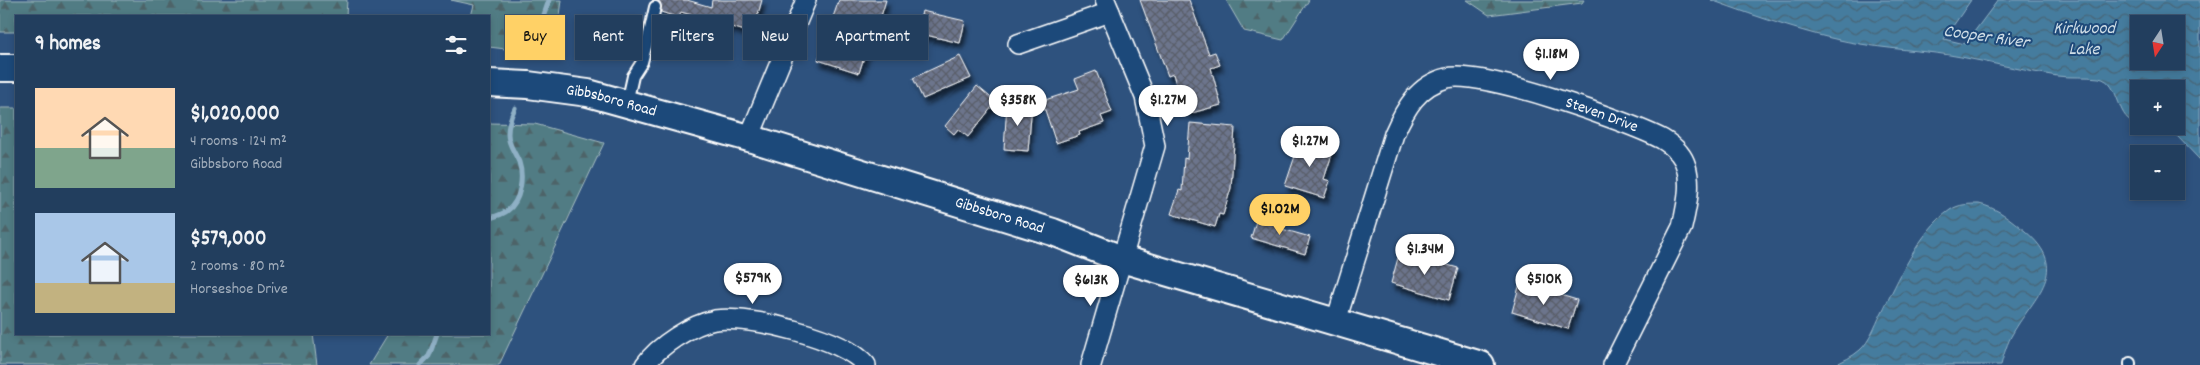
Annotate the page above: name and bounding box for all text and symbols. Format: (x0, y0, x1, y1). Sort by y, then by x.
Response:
chip: Buy (505, 15, 565, 60)
chip: Rent (575, 15, 642, 60)
chip: Filters (652, 15, 733, 60)
chip: New (743, 15, 807, 60)
chip: Apartment (817, 15, 928, 60)
north arrow (2130, 15, 2185, 70)
map controls (2130, 15, 2185, 200)
water label: Kirkwood Lake (2053, 17, 2117, 63)
water label: Cooper River (1942, 20, 2033, 57)
text: 9 homes (35, 30, 101, 60)
icon: filters (442, 31, 470, 59)
pin: $1.18M (1510, 38, 1592, 81)
text: $1.18M (1534, 43, 1568, 66)
street label: Gibbsboro Road (565, 79, 659, 123)
button: + (2130, 80, 2185, 135)
pin: $358K (983, 84, 1053, 127)
pin: $1.27M (1127, 84, 1209, 127)
text: $358K (1000, 89, 1036, 112)
text: $1.27M (1150, 89, 1186, 112)
street label: Steven Drive (1562, 91, 1641, 139)
text: $1,020,000 (190, 100, 280, 130)
icon: home (75, 108, 135, 168)
pin: $1.27M (1269, 126, 1351, 168)
text: 4 rooms · 124 m² (190, 130, 287, 153)
text: $1.27M (1292, 130, 1328, 153)
button: − (2130, 145, 2185, 200)
text: Gibbsboro Road (190, 153, 282, 176)
street label: Gibbsboro Road (952, 191, 1047, 240)
pin: $1.02M (1239, 194, 1321, 236)
text: $1.02M (1260, 198, 1300, 221)
text: $579,000 (190, 225, 266, 255)
icon: home (75, 233, 135, 293)
pin: $1.34M (1384, 234, 1466, 276)
text: $1.34M (1406, 238, 1444, 261)
text: 2 rooms · 80 m² (190, 255, 285, 278)
pin: $579K (718, 262, 788, 305)
pin: $613K (1056, 264, 1126, 307)
pin: $510K (1509, 264, 1579, 306)
text: $579K (735, 267, 771, 290)
text: $510K (1526, 268, 1562, 291)
text: $613K (1074, 269, 1108, 292)
text: Horseshoe Drive (190, 278, 288, 301)

